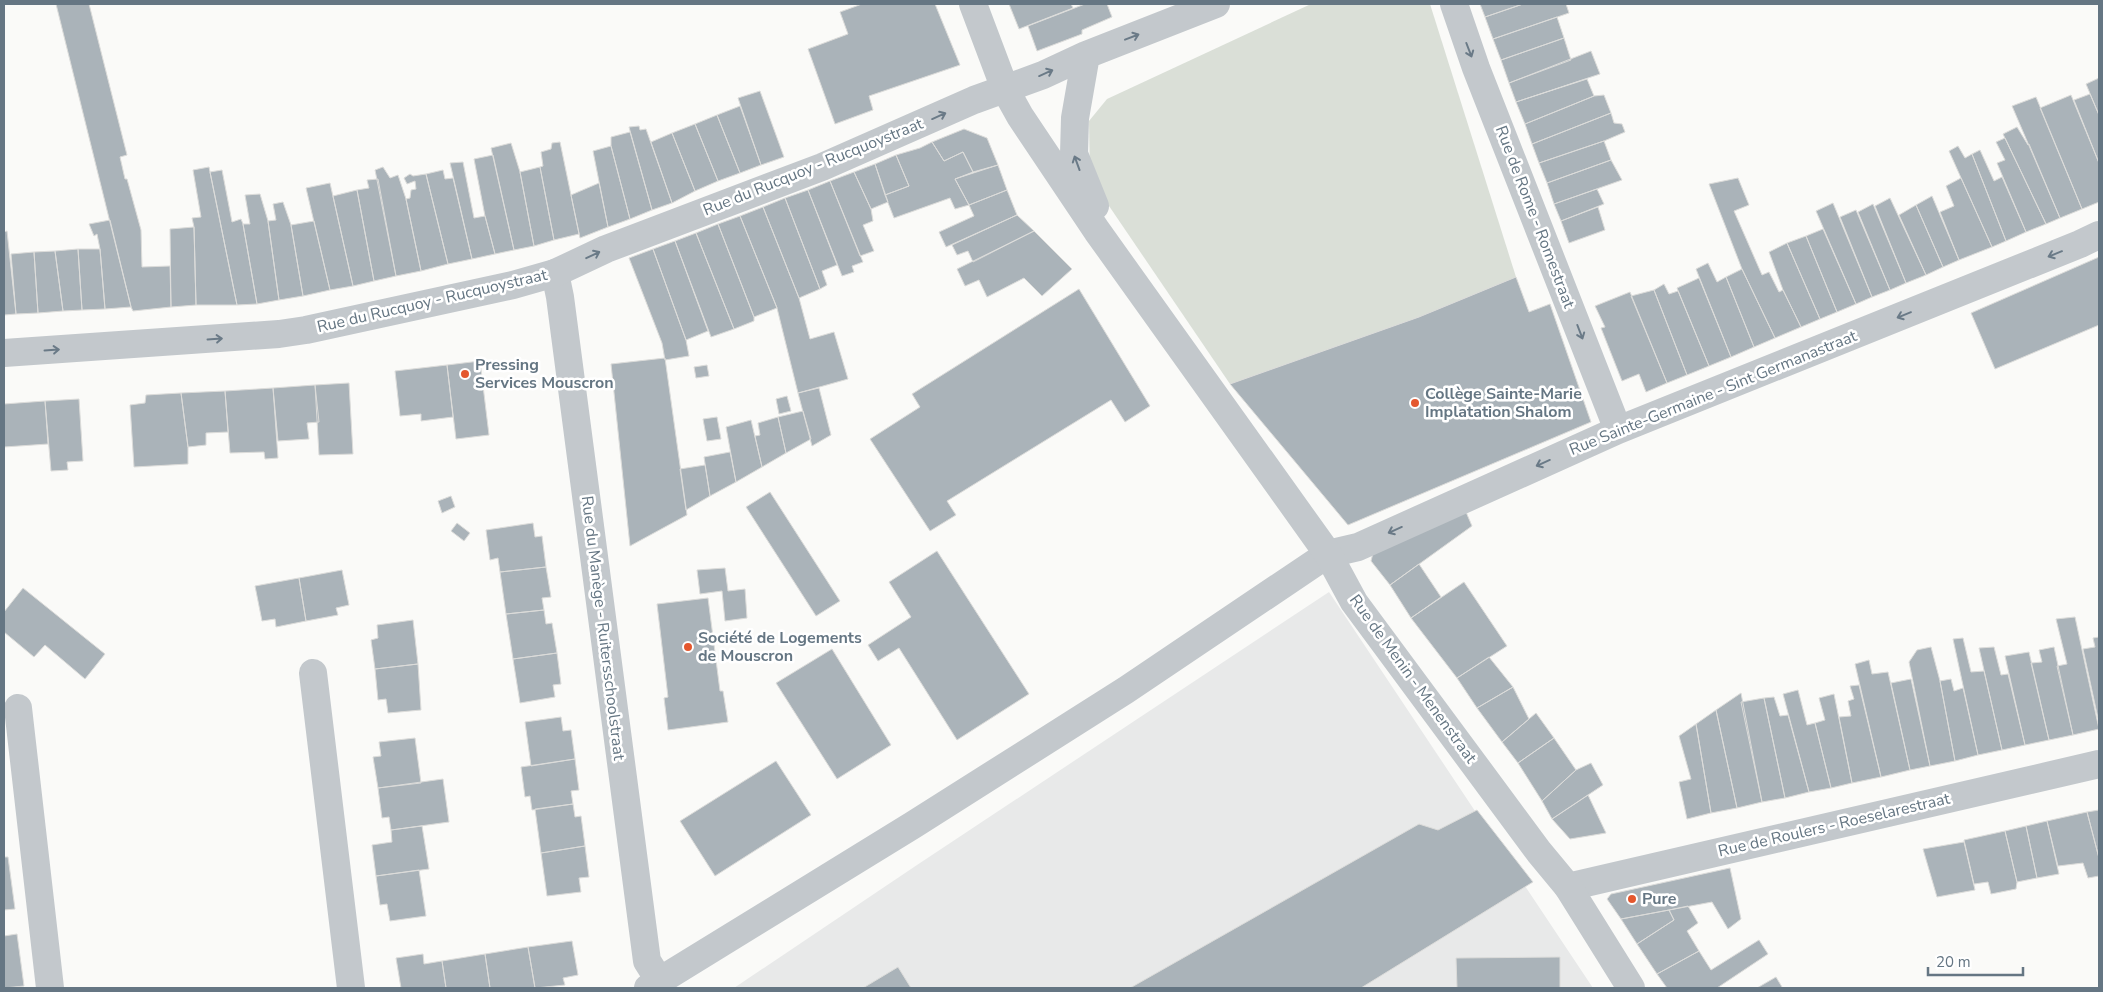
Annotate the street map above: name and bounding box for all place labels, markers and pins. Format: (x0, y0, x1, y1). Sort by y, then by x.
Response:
place label: Pressing Services Mouscron (475, 354, 614, 394)
marker: Pressing Services Mouscron (459, 368, 471, 380)
place label: Collège Sainte-Marie Implatation Shalom (1425, 383, 1582, 423)
marker: Collège Sainte-Marie Implatation Shalom (1409, 397, 1421, 409)
place label: Société de Logements de Mouscron (698, 627, 862, 667)
marker: Société de Logements de Mouscron (682, 641, 694, 653)
place label: Pure (1642, 888, 1677, 910)
marker: Pure (1626, 893, 1638, 905)

